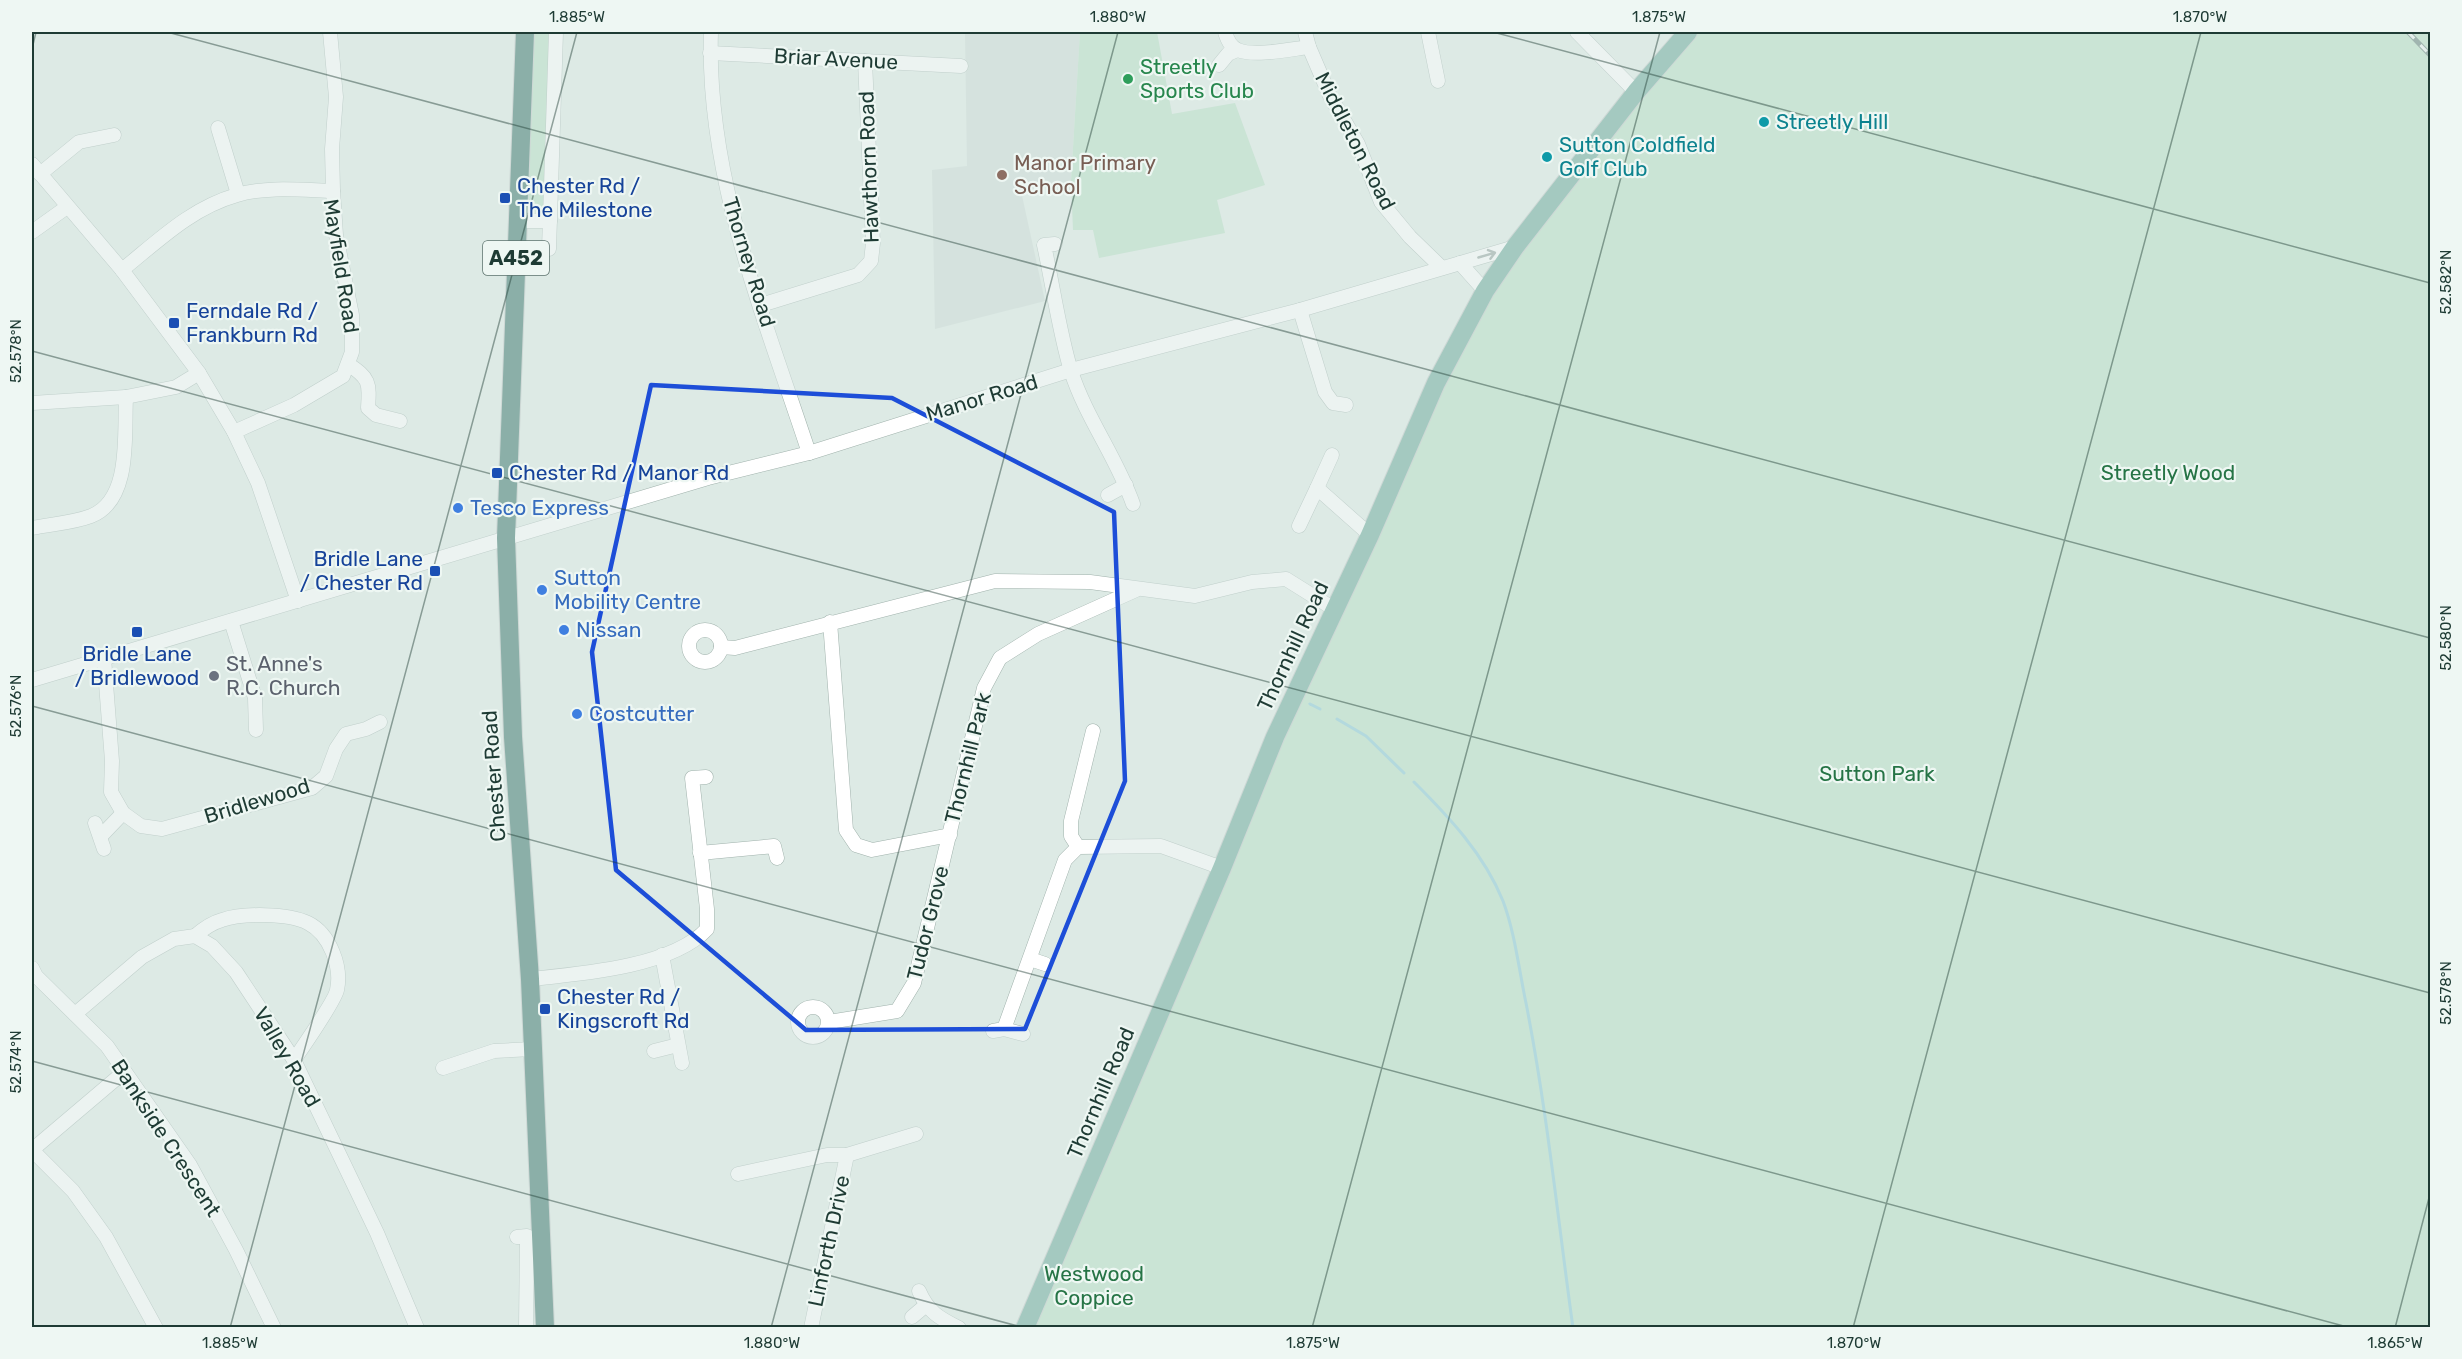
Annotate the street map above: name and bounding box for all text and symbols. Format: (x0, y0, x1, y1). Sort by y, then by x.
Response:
text: 1.885°W (549, 8, 605, 26)
text: 1.880°W (1090, 8, 1146, 26)
text: 1.875°W (1632, 8, 1686, 26)
text: 1.870°W (2173, 8, 2227, 26)
street label: Briar Avenue (773, 43, 899, 74)
place label: Streetly Sports Club (1140, 54, 1254, 103)
street label: Middleton Road (1310, 68, 1401, 214)
marker: Streetly Sports Club (1121, 72, 1135, 86)
street label: Hawthorn Road (853, 91, 884, 243)
place label: Streetly Hill (1776, 109, 1888, 134)
marker: Streetly Hill (1757, 115, 1771, 129)
place label: Sutton Coldfield Golf Club (1559, 132, 1716, 181)
place label: Manor Primary School (1014, 150, 1156, 199)
marker: Sutton Coldfield Golf Club (1540, 150, 1554, 164)
marker: Manor Primary School (995, 168, 1009, 182)
place label: Chester Rd / The Milestone (517, 173, 653, 222)
marker: Chester Rd / The Milestone (498, 191, 512, 205)
street label: Thorney Road (718, 194, 781, 330)
street label: Mayfield Road (319, 197, 364, 335)
road number: A452 (483, 241, 549, 275)
one-way arrow (1478, 249, 1497, 260)
text: 52.582°N (2437, 250, 2455, 315)
place label: Ferndale Rd / Frankburn Rd (186, 298, 318, 347)
marker: Ferndale Rd / Frankburn Rd (167, 316, 181, 330)
text: 52.578°N (7, 319, 25, 383)
street label: Manor Road (923, 369, 1041, 426)
place label: Chester Rd / Manor Rd (509, 460, 729, 485)
park label: Streetly Wood (2101, 460, 2235, 485)
marker: Chester Rd / Manor Rd (490, 466, 504, 480)
place label: Tesco Express (470, 495, 609, 520)
marker: Tesco Express (451, 501, 465, 515)
place label: Bridle Lane / Chester Rd (300, 546, 423, 595)
marker: Bridle Lane / Chester Rd (428, 564, 442, 578)
place label: Sutton Mobility Centre (554, 565, 701, 614)
street label: Thornhill Road (1252, 577, 1334, 715)
marker: Sutton Mobility Centre (535, 583, 549, 597)
text: 52.580°N (2437, 605, 2455, 671)
place label: Nissan (576, 617, 641, 642)
marker: Nissan (557, 623, 571, 637)
marker: Bridle Lane / Bridlewood (130, 625, 144, 639)
place label: Bridle Lane / Bridlewood (75, 641, 199, 690)
place label: St. Anne's R.C. Church (226, 651, 340, 700)
marker: St. Anne's R.C. Church (207, 669, 221, 683)
text: 52.576°N (7, 675, 25, 737)
street label: Thornhill Park (939, 690, 996, 826)
place label: Costcutter (589, 701, 694, 726)
marker: Costcutter (570, 707, 584, 721)
street label: Chester Road (476, 710, 511, 843)
park label: Sutton Park (1819, 761, 1935, 786)
street label: Bridlewood (201, 773, 313, 828)
street label: Tudor Grove (901, 863, 954, 983)
text: 52.578°N (2437, 961, 2455, 1025)
place label: Chester Rd / Kingscroft Rd (557, 984, 690, 1033)
street label: Valley Road (249, 1002, 326, 1111)
marker: Chester Rd / Kingscroft Rd (538, 1002, 552, 1016)
street label: Thornhill Road (1062, 1023, 1139, 1162)
text: 52.574°N (7, 1030, 25, 1094)
street label: Bankside Crescent (106, 1054, 227, 1221)
street label: Linforth Drive (802, 1173, 855, 1309)
park label: Westwood Coppice (1044, 1261, 1144, 1310)
text: 1.885°W (202, 1334, 258, 1352)
text: 1.880°W (744, 1334, 800, 1352)
text: 1.875°W (1286, 1334, 1340, 1352)
text: 1.870°W (1827, 1334, 1881, 1352)
text: 1.865°W (2367, 1334, 2423, 1352)

